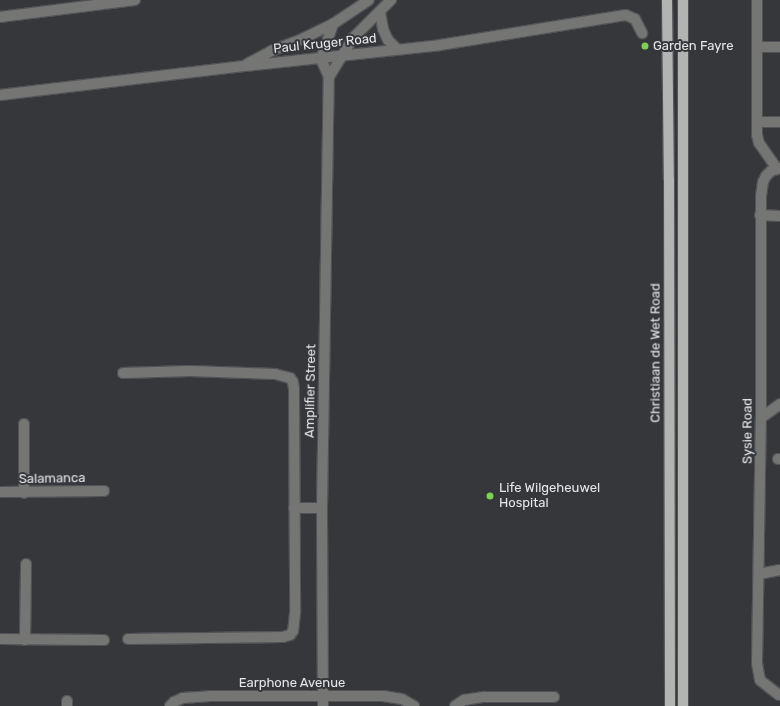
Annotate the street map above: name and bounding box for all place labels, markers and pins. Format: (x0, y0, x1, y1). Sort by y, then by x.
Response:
place label: Garden Fayre (653, 38, 733, 54)
marker: Garden Fayre (640, 41, 650, 51)
place label: Life Wilgeheuwel Hospital (499, 481, 600, 512)
marker: Life Wilgeheuwel Hospital (484, 490, 496, 502)

